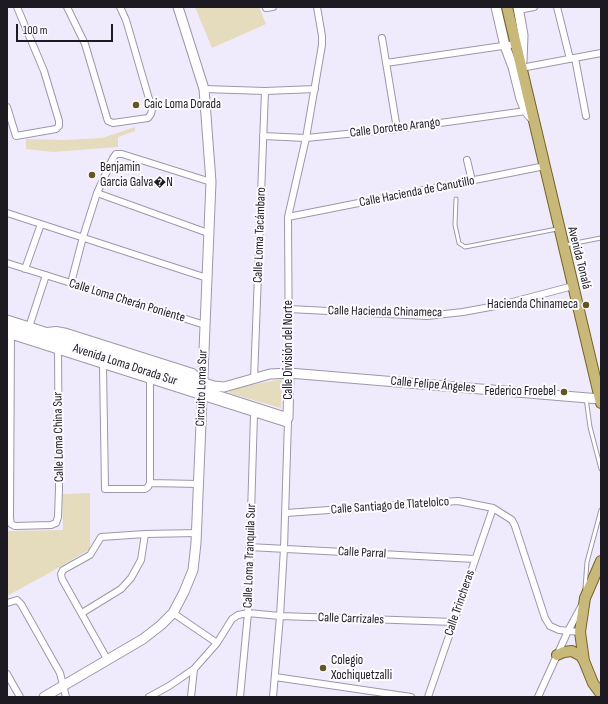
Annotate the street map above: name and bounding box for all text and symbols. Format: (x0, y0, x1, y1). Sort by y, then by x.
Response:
scale bar (18, 16, 115, 42)
text: 100 m (23, 23, 48, 38)
place label: Caic Loma Dorada (144, 97, 221, 113)
marker: Caic Loma Dorada (131, 100, 141, 110)
street label: Calle Doroteo Arango (349, 115, 441, 141)
place label: Benjamin Garcia Galva�N (100, 160, 173, 191)
marker: Benjamin Garcia Galva�N (87, 170, 97, 180)
street label: Calle Hacienda de Canutillo (358, 173, 476, 211)
street label: Calle Loma Tacámbaro (251, 187, 269, 283)
street label: Avenida Tonalá (564, 225, 594, 291)
street label: Calle Loma Cherán Poniente (67, 276, 187, 326)
place label: Hacienda Chinameca (487, 297, 578, 313)
street label: Calle División del Norte (281, 300, 297, 400)
marker: Hacienda Chinameca (581, 300, 591, 310)
street label: Calle Hacienda Chinameca (328, 303, 442, 321)
street label: Avenida Loma Dorada Sur (71, 341, 179, 389)
street label: Circuito Loma Sur (193, 349, 211, 427)
street label: Calle Felipe Ángeles (390, 374, 476, 396)
place label: Federico Froebel (485, 384, 556, 400)
marker: Federico Froebel (559, 387, 569, 397)
street label: Calle Loma China Sur (50, 392, 68, 482)
street label: Calle Santiago de Tlatelolco (330, 494, 450, 518)
street label: Calle Loma Tranquila Sur (240, 503, 260, 609)
street label: Calle Parral (338, 544, 386, 562)
street label: Calle Trincheras (441, 568, 479, 638)
street label: Calle Carrizales (318, 610, 384, 628)
place label: Colegio Xochiquetzalli (331, 653, 392, 684)
marker: Colegio Xochiquetzalli (318, 663, 328, 673)

